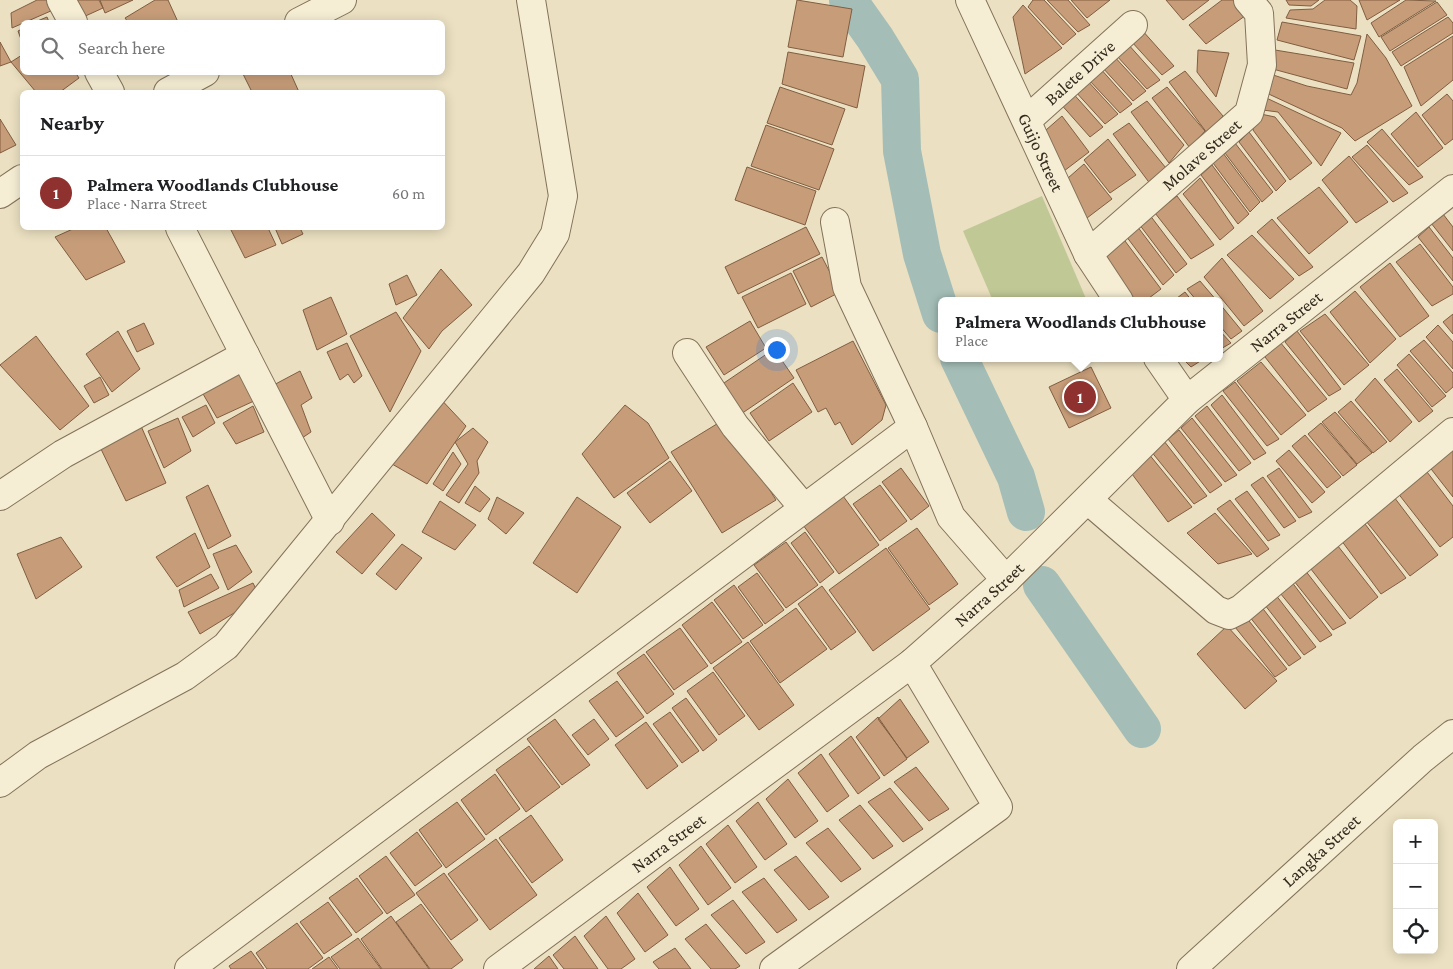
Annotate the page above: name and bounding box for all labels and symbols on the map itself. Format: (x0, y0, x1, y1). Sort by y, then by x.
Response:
street label: Balete Drive (1041, 36, 1119, 109)
street label: Guijo Street (1014, 110, 1068, 196)
street label: Molave Street (1158, 114, 1246, 194)
street label: Narra Street (1246, 286, 1327, 356)
your location (764, 337, 790, 363)
pin: 1 (1064, 378, 1096, 416)
street label: Narra Street (950, 557, 1029, 631)
street label: Narra Street (628, 809, 710, 877)
street label: Langka Street (1278, 809, 1365, 891)

